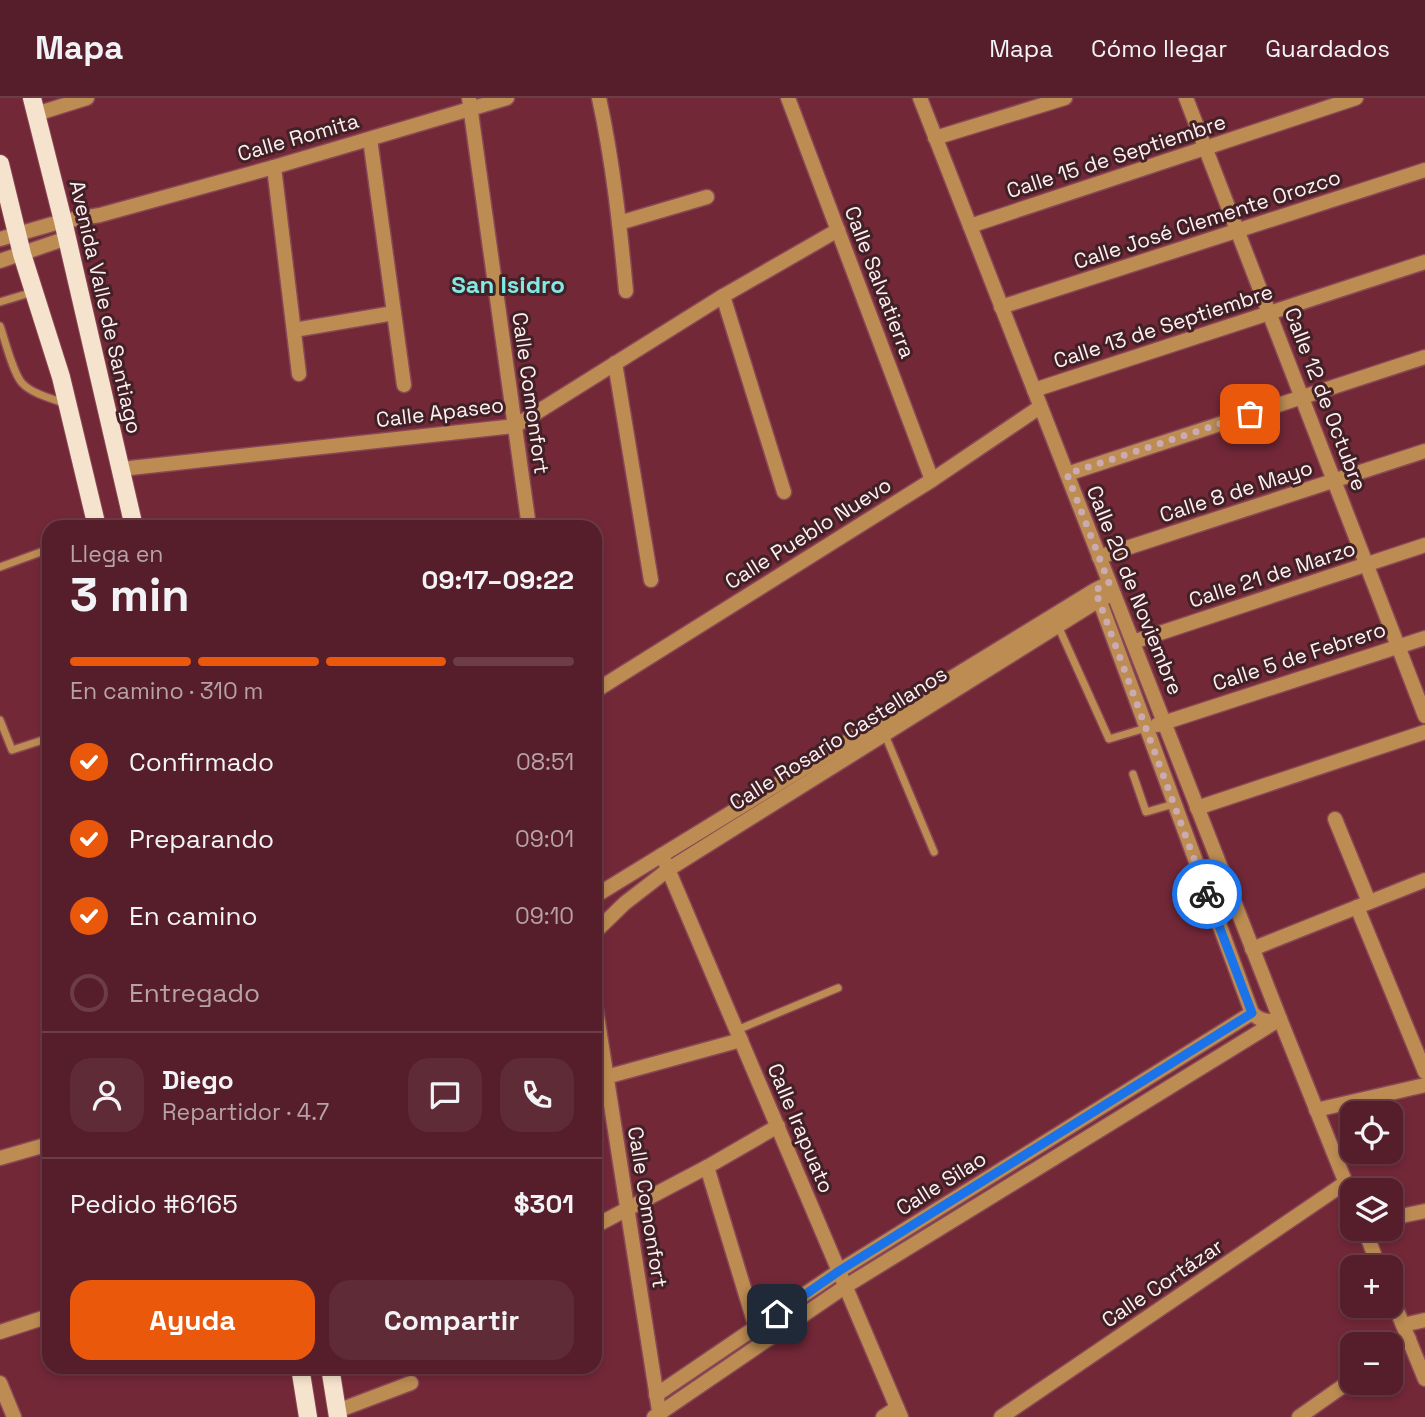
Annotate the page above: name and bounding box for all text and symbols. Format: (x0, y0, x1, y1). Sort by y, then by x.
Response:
text: Mapa (35, 27, 123, 69)
text: Mapa (989, 33, 1053, 64)
text: Cómo llegar (1091, 33, 1227, 64)
text: Guardados (1265, 33, 1390, 64)
street label: Calle Romita (234, 107, 362, 167)
street label: Calle 15 de Septiembre (1003, 108, 1229, 204)
street label: Calle José Clemente Orozco (1070, 163, 1344, 275)
street label: Avenida Valle de Santiago (64, 178, 148, 436)
street label: Calle Salvatierra (839, 202, 921, 362)
district label: San Isidro (451, 269, 565, 300)
street label: Calle 13 de Septiembre (1050, 278, 1276, 374)
street label: Calle 12 de Octubre (1279, 304, 1373, 494)
street label: Calle Comonfort (506, 310, 556, 476)
pin (1220, 384, 1280, 444)
street label: Calle Apaseo (375, 391, 505, 433)
icon: bag (1231, 395, 1269, 433)
street label: Calle 8 de Mayo (1156, 454, 1316, 528)
street label: Calle Pueblo Nuevo (720, 471, 896, 595)
street label: Calle 20 de Noviembre (1081, 481, 1189, 699)
street label: Calle 21 de Marzo (1185, 534, 1359, 614)
text: Llega en (70, 539, 163, 569)
text: 09:17–09:22 (422, 563, 574, 597)
text: 3 min (70, 566, 190, 624)
street label: Calle 5 de Febrero (1209, 615, 1389, 697)
street label: Calle Rosario Castellanos (724, 660, 952, 816)
text: En camino · 310 m (70, 676, 263, 706)
icon: check (70, 743, 108, 781)
text: Confirmado (129, 745, 274, 779)
text: 08:51 (516, 747, 574, 777)
icon: check (70, 820, 108, 858)
text: Preparando (129, 822, 274, 856)
text: 09:01 (515, 824, 574, 854)
courier (1172, 859, 1242, 929)
icon: bike (1188, 875, 1226, 913)
icon: check (70, 897, 108, 935)
text: En camino (129, 899, 258, 933)
text: 09:10 (515, 901, 574, 931)
text: Entregado (129, 976, 260, 1010)
button: person (70, 1058, 144, 1132)
button: chat (408, 1058, 482, 1132)
button: phone (500, 1058, 574, 1132)
street label: Calle Irapuato (762, 1059, 840, 1197)
text: Diego (162, 1063, 234, 1097)
text: Repartidor · 4.7 (162, 1097, 329, 1127)
map controls (1340, 1101, 1403, 1395)
button: locate (1340, 1101, 1403, 1164)
street label: Calle Comonfort (622, 1124, 674, 1290)
street label: Calle Silao (891, 1145, 991, 1221)
button: layers (1340, 1178, 1403, 1241)
text: Pedido #6165 (70, 1187, 238, 1221)
text: $301 (514, 1187, 574, 1221)
street label: Calle Cortázar (1096, 1232, 1228, 1334)
button: + (1340, 1255, 1403, 1318)
button: Ayuda (70, 1280, 315, 1360)
button: Compartir (329, 1280, 574, 1360)
pin (747, 1284, 807, 1344)
icon: home (758, 1295, 796, 1333)
button: − (1340, 1332, 1403, 1395)

